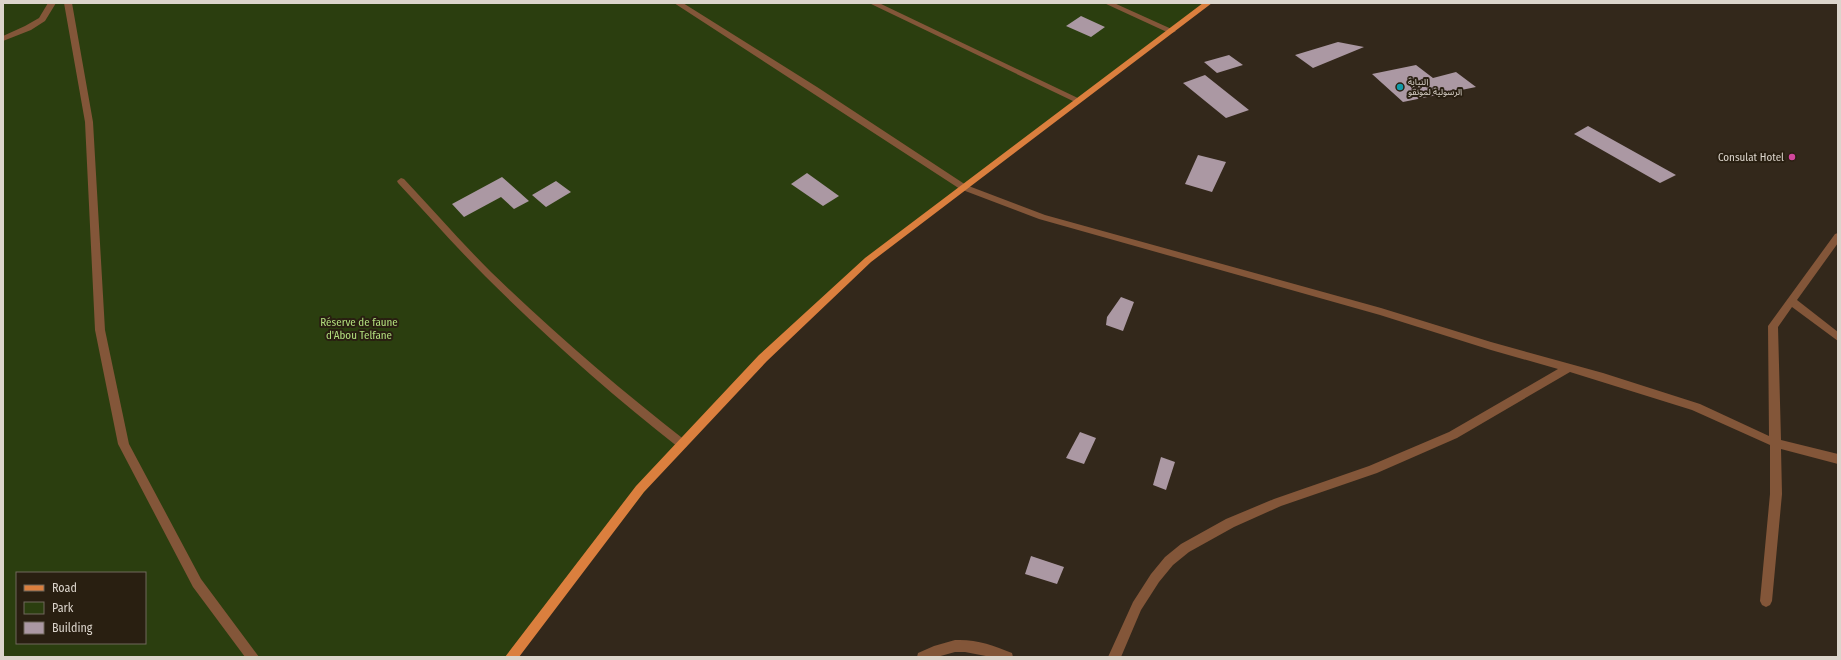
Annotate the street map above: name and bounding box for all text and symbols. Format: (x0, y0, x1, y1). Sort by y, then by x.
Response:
place label: النيابة الرسولية لمونقو (1408, 77, 1462, 98)
marker: النيابة الرسولية لمونقو (1395, 82, 1405, 92)
place label: Consulat Hotel (1718, 151, 1784, 164)
marker: Consulat Hotel (1787, 152, 1797, 162)
park label: Réserve de faune d'Abou Telfane (320, 316, 398, 342)
legend (16, 572, 146, 644)
text: Road (52, 581, 77, 595)
text: Park (52, 601, 74, 615)
text: Building (52, 621, 93, 635)

